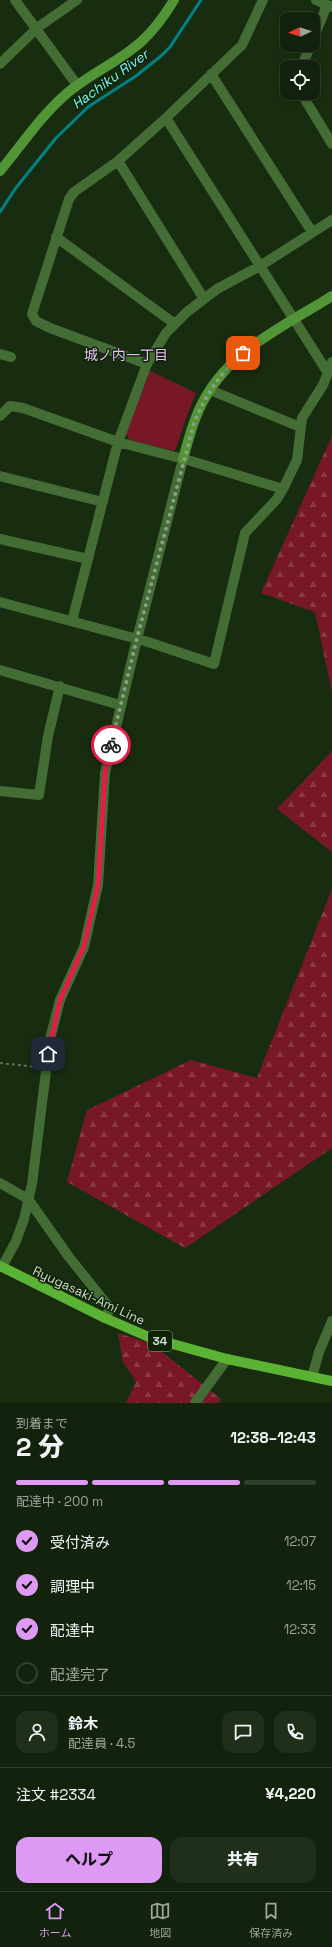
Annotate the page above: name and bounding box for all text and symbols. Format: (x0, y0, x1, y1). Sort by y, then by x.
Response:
north arrow (280, 12, 320, 52)
map controls (280, 12, 320, 100)
water label: Hachiku River (68, 44, 153, 113)
button: locate (280, 60, 320, 100)
pin (226, 336, 260, 370)
icon: bag (232, 342, 254, 364)
district label: 城ノ内一丁目 (84, 346, 168, 364)
courier (91, 725, 131, 765)
icon: bike (100, 734, 122, 756)
pin (31, 1037, 65, 1071)
icon: home (37, 1043, 59, 1065)
street label: Ryugasaki-Ami Line (30, 1262, 148, 1329)
road number: 34 (148, 1331, 172, 1351)
text: 到着まで (16, 1415, 68, 1432)
text: 12:38–12:43 (230, 1428, 316, 1447)
text: 2 分 (16, 1430, 64, 1464)
text: 配達中 · 200 m (16, 1493, 103, 1510)
icon: check (16, 1530, 38, 1552)
text: 受付済み (50, 1533, 110, 1552)
text: 12:07 (284, 1533, 316, 1550)
icon: check (16, 1574, 38, 1596)
text: 調理中 (50, 1577, 95, 1596)
text: 12:15 (286, 1577, 316, 1594)
icon: check (16, 1618, 38, 1640)
text: 配達中 (50, 1621, 95, 1640)
text: 12:33 (284, 1621, 316, 1638)
text: 配達完了 (50, 1665, 110, 1684)
button: person (16, 1711, 58, 1753)
button: chat (222, 1711, 264, 1753)
button: phone (274, 1711, 316, 1753)
text: 鈴木 (68, 1714, 98, 1733)
text: 配達員 · 4.5 (68, 1735, 135, 1752)
text: ¥4,220 (265, 1784, 316, 1803)
text: 注文 #2334 (16, 1785, 96, 1804)
button: ヘルプ (16, 1837, 162, 1883)
button: 共有 (170, 1837, 316, 1883)
tab: ホーム (39, 1900, 72, 1940)
tab: 地図 (149, 1900, 171, 1940)
tab: 保存済み (249, 1900, 293, 1940)

